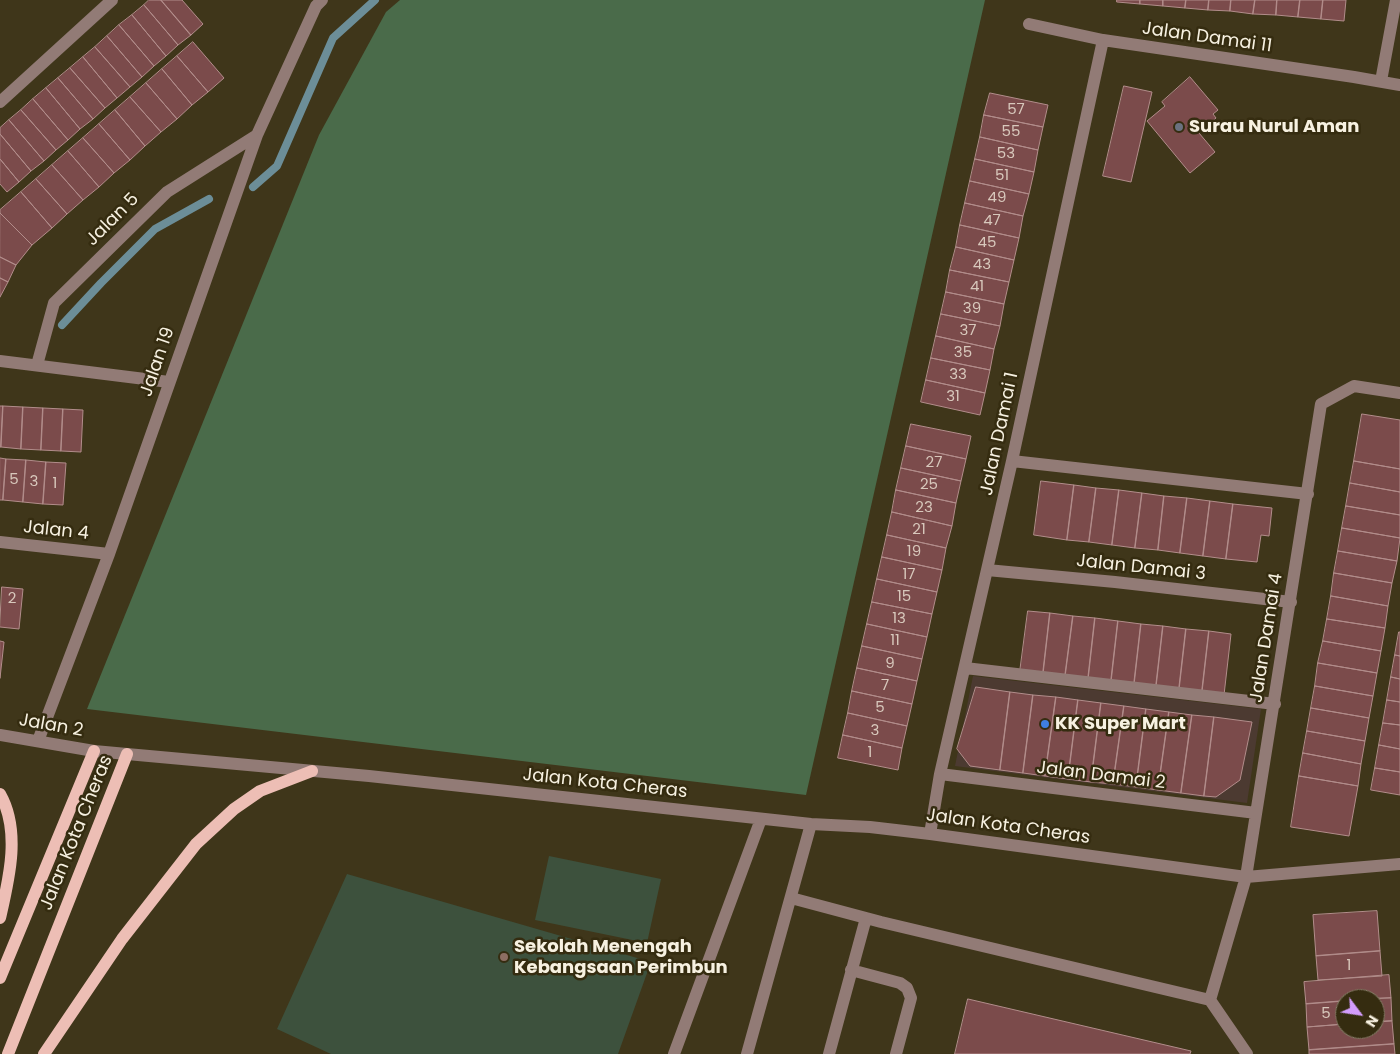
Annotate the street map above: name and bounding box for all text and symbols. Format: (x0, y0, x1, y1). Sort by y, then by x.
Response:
street label: Jalan Damai 11 (1141, 18, 1273, 58)
house number: 57 (1007, 101, 1025, 119)
place label: Surau Nurul Aman (1189, 116, 1359, 138)
marker: Surau Nurul Aman (1173, 121, 1185, 133)
house number: 55 (1002, 123, 1020, 141)
house number: 53 (997, 145, 1015, 163)
house number: 51 (995, 167, 1009, 185)
street label: Jalan 5 (82, 189, 144, 251)
house number: 49 (988, 189, 1006, 207)
house number: 47 (983, 212, 1001, 230)
house number: 45 (978, 234, 996, 252)
house number: 43 (973, 256, 991, 274)
house number: 41 (970, 278, 984, 296)
house number: 39 (963, 300, 981, 318)
house number: 37 (959, 322, 977, 340)
street label: Jalan 19 (136, 325, 180, 399)
house number: 35 (954, 344, 972, 362)
house number: 33 (949, 366, 967, 384)
street label: Jalan Damai 1 (976, 371, 1024, 497)
house number: 31 (946, 388, 960, 406)
house number: 27 (926, 454, 942, 472)
house number: 5 (9, 471, 19, 489)
house number: 3 (30, 473, 38, 491)
house number: 1 (53, 475, 57, 493)
house number: 25 (920, 476, 938, 494)
house number: 23 (915, 499, 933, 517)
street label: Jalan 4 (22, 517, 90, 545)
house number: 21 (912, 521, 926, 539)
house number: 19 (907, 543, 921, 561)
street label: Jalan Damai 3 (1075, 550, 1207, 586)
house number: 17 (903, 566, 915, 584)
street label: Jalan Damai 4 (1246, 572, 1288, 704)
house number: 15 (897, 588, 911, 606)
house number: 2 (8, 590, 16, 608)
house number: 13 (892, 610, 906, 628)
house number: 11 (890, 632, 900, 650)
house number: 9 (885, 655, 895, 673)
house number: 7 (881, 677, 889, 695)
house number: 5 (875, 699, 885, 717)
street label: Jalan 2 (17, 710, 85, 742)
place label: KK Super Mart (1055, 713, 1186, 735)
marker: KK Super Mart (1039, 718, 1051, 730)
house number: 3 (871, 722, 879, 740)
house number: 1 (868, 744, 872, 762)
street label: Jalan Kota Cheras (36, 752, 118, 914)
street label: Jalan Damai 2 (1035, 757, 1167, 795)
street label: Jalan Kota Cheras (522, 765, 688, 803)
street label: Jalan Kota Cheras (925, 805, 1091, 849)
place label: Sekolah Menengah Kebangsaan Perimbun (514, 936, 728, 979)
marker: Sekolah Menengah Kebangsaan Perimbun (498, 951, 510, 963)
house number: 1 (1347, 957, 1351, 975)
north arrow (1335, 989, 1385, 1039)
house number: 5 (1321, 1005, 1331, 1023)
text: N (1361, 1012, 1383, 1031)

